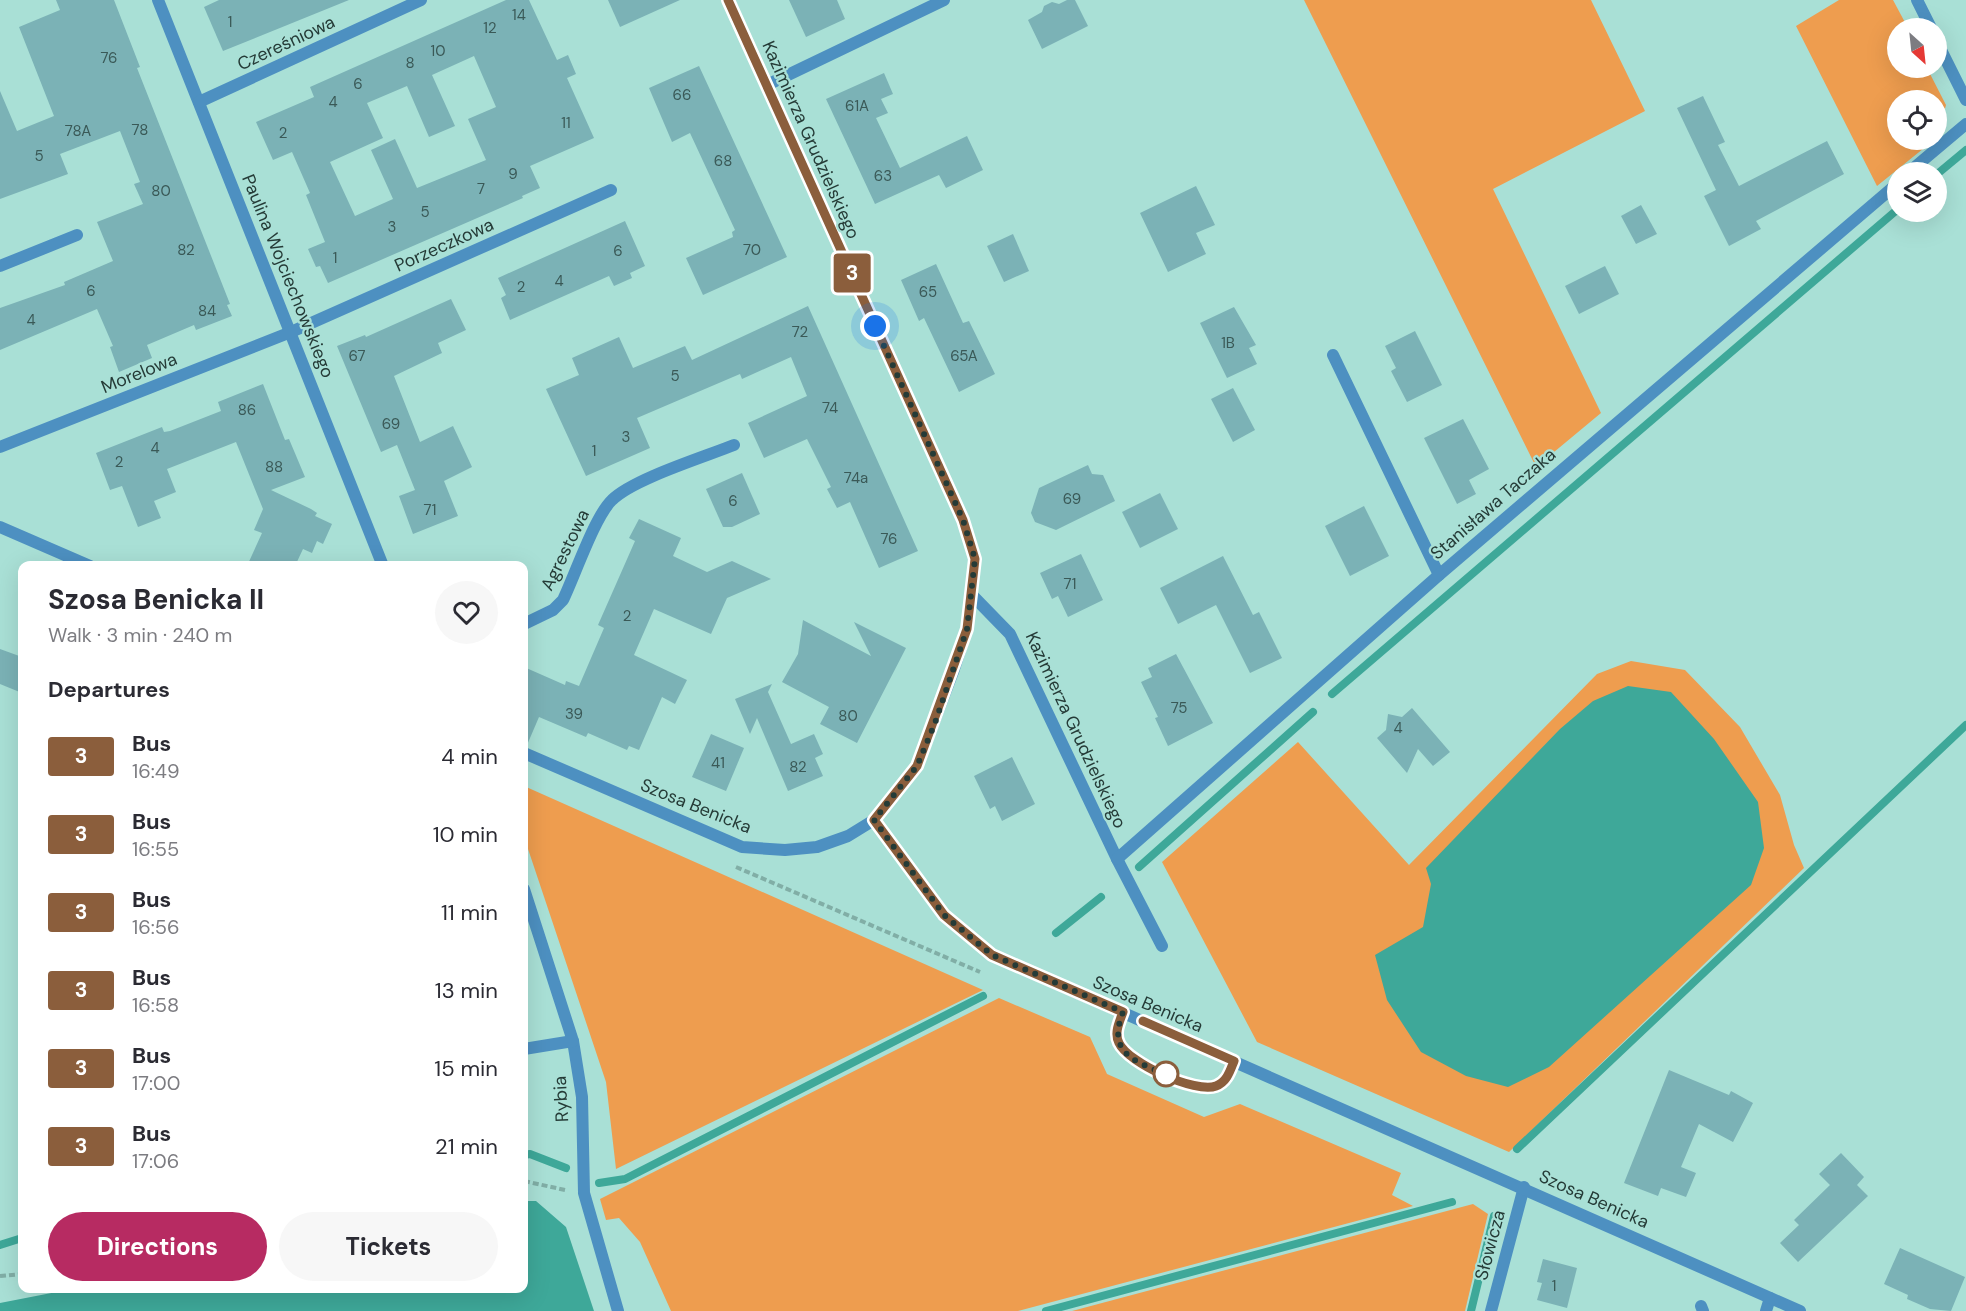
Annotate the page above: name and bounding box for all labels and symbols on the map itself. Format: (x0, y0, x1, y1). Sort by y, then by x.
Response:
house number: 14 (512, 5, 526, 25)
street label: Czereśniowa (233, 10, 339, 76)
house number: 1 (228, 12, 232, 32)
house number: 12 (483, 18, 497, 38)
north arrow (1887, 18, 1947, 78)
street label: Kazimierza Grudzielskiego (756, 37, 866, 243)
house number: 10 (431, 41, 445, 61)
house number: 76 (100, 48, 118, 68)
house number: 8 (405, 53, 415, 73)
house number: 6 (353, 74, 363, 94)
house number: 66 (673, 85, 691, 105)
house number: 4 (328, 92, 338, 112)
house number: 61A (845, 96, 869, 116)
house number: 11 (561, 113, 571, 133)
house number: 78 (132, 120, 148, 140)
house number: 78A (65, 121, 91, 141)
house number: 2 (279, 123, 287, 143)
house number: 5 (34, 146, 44, 166)
house number: 68 (714, 151, 732, 171)
house number: 9 (508, 164, 518, 184)
house number: 63 (874, 166, 892, 186)
street label: Paulina Wojciechowskiego (236, 171, 340, 381)
house number: 7 (477, 179, 485, 199)
house number: 80 (151, 181, 171, 201)
house number: 5 (420, 202, 430, 222)
street label: Porzeczkowa (391, 212, 497, 278)
house number: 3 (388, 217, 396, 237)
house number: 82 (177, 240, 195, 260)
house number: 70 (743, 240, 761, 260)
house number: 6 (613, 241, 623, 261)
house number: 1 (333, 248, 337, 268)
line badge: 3 (832, 254, 872, 292)
house number: 4 (554, 271, 564, 291)
house number: 2 (517, 277, 525, 297)
house number: 6 (86, 281, 96, 301)
house number: 65 (919, 282, 937, 302)
house number: 84 (198, 301, 216, 321)
house number: 4 (26, 310, 36, 330)
your location (860, 311, 890, 341)
house number: 72 (792, 322, 808, 342)
house number: 1B (1221, 333, 1235, 353)
house number: 67 (348, 346, 366, 366)
house number: 65A (950, 346, 978, 366)
street label: Morelowa (97, 347, 181, 399)
house number: 5 (670, 366, 680, 386)
house number: 74 (822, 398, 838, 418)
house number: 86 (238, 400, 256, 420)
house number: 69 (382, 414, 400, 434)
house number: 3 (622, 427, 630, 447)
house number: 4 (150, 438, 160, 458)
house number: 1 (592, 441, 596, 461)
street label: Stanisława Taczaka (1425, 443, 1561, 565)
house number: 2 (115, 452, 123, 472)
house number: 88 (265, 457, 283, 477)
house number: 74a (844, 468, 868, 488)
house number: 69 (1063, 489, 1081, 509)
house number: 6 (728, 491, 738, 511)
house number: 71 (424, 500, 436, 520)
street label: Agrestowa (535, 505, 595, 595)
house number: 76 (880, 529, 898, 549)
house number: 71 (1064, 574, 1076, 594)
house number: 2 (623, 606, 631, 626)
street label: Kazimierza Grudzielskiego (1020, 628, 1132, 832)
house number: 75 (1171, 698, 1187, 718)
house number: 39 (565, 704, 583, 724)
house number: 80 (838, 706, 858, 726)
house number: 4 (1393, 718, 1403, 738)
house number: 41 (711, 753, 725, 773)
house number: 82 (789, 757, 807, 777)
street label: Szosa Benicka (637, 773, 755, 839)
street label: Szosa Benicka (1089, 970, 1207, 1038)
unlabelled marker (1153, 1061, 1179, 1087)
street label: Rybia (548, 1075, 574, 1123)
street label: Szosa Benicka (1535, 1164, 1653, 1234)
street label: Słowicza (1469, 1207, 1511, 1283)
house number: 1 (1552, 1276, 1556, 1296)

